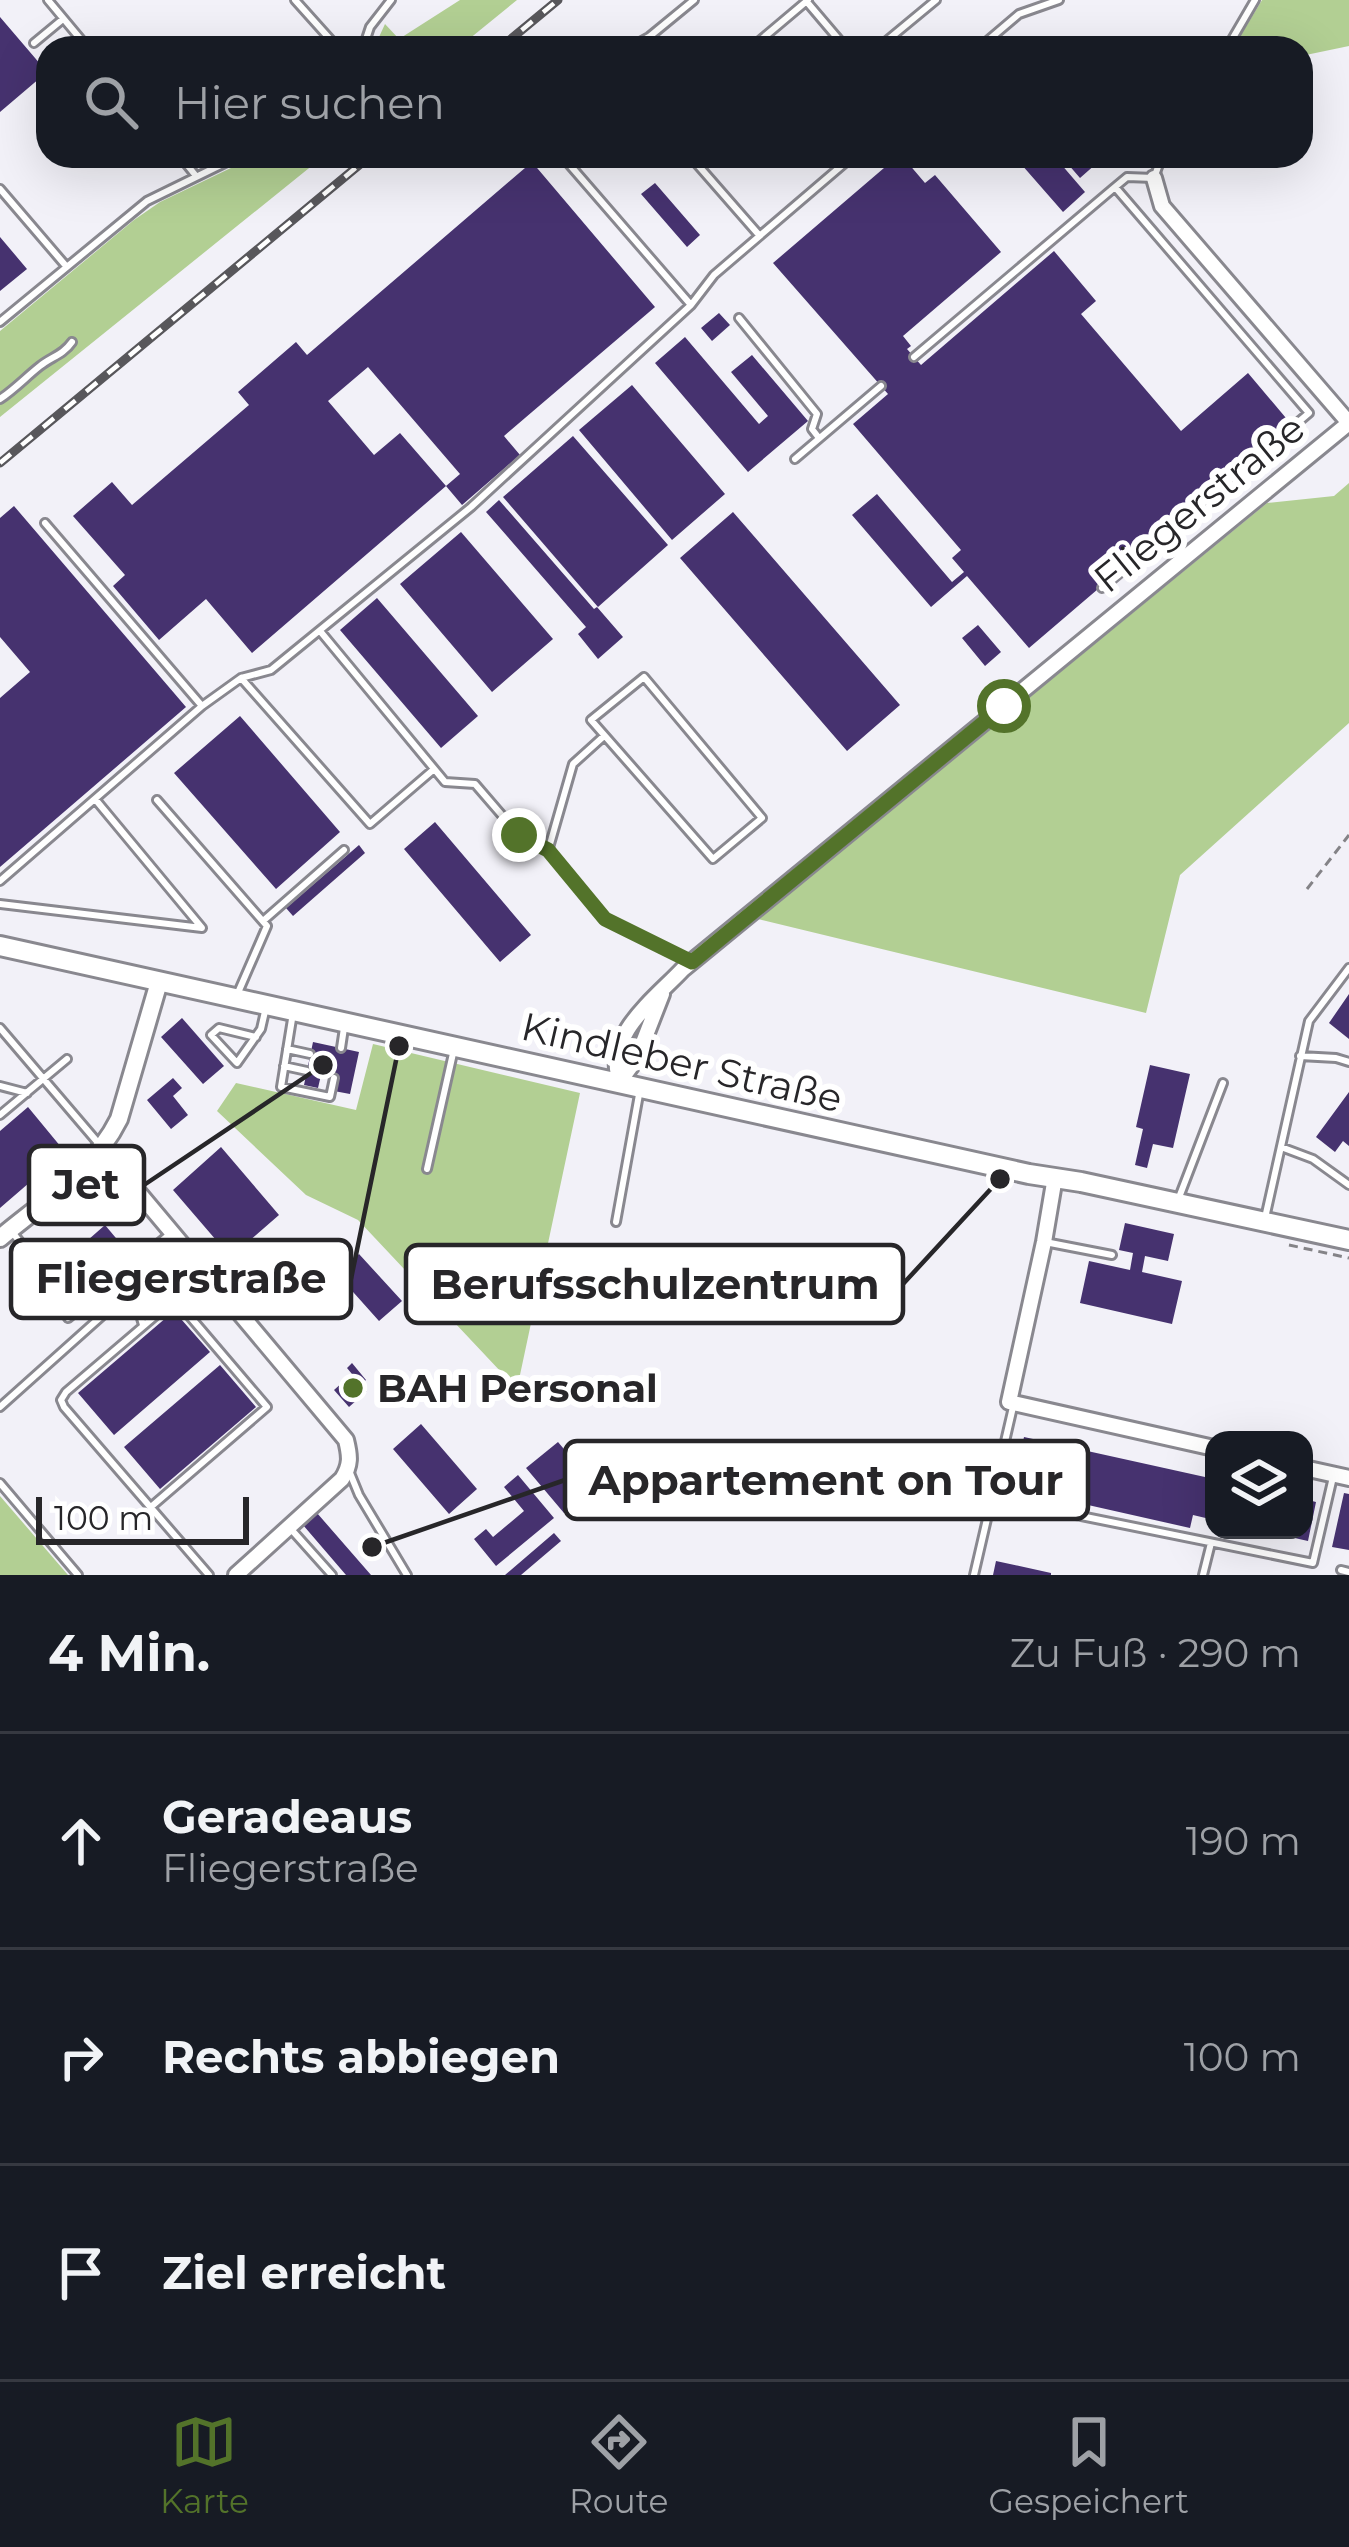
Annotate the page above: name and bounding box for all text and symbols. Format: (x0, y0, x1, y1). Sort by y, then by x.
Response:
search box (36, 36, 1313, 168)
icon: search (78, 69, 144, 135)
text: Hier suchen (174, 75, 445, 130)
street label: Fliegerstraße (1084, 404, 1314, 602)
route start (977, 679, 1031, 733)
route end (492, 808, 546, 862)
street label: Kindleber Straße (517, 1002, 847, 1122)
callout: Jet (29, 1146, 144, 1224)
text: Jet (51, 1158, 120, 1210)
callout: Fliegerstraße (11, 1240, 351, 1318)
callout: Berufsschulzentrum (406, 1245, 903, 1323)
text: Fliegerstraße (35, 1252, 327, 1304)
text: Berufsschulzentrum (431, 1258, 879, 1310)
place label: BAH Personal (377, 1364, 658, 1412)
marker: BAH Personal (340, 1375, 366, 1401)
map controls (1205, 1431, 1313, 1539)
button: layers (1205, 1431, 1313, 1539)
callout: Appartement on Tour (565, 1441, 1088, 1519)
text: Appartement on Tour (588, 1454, 1063, 1506)
scale bar (36, 1491, 249, 1544)
text: 100 m (54, 1498, 153, 1538)
text: 4 Min. (48, 1622, 210, 1684)
text: Zu Fuß · 290 m (1010, 1629, 1301, 1677)
text: Geradeaus (162, 1789, 412, 1844)
icon: ahead (48, 1808, 114, 1874)
text: 190 m (1186, 1817, 1301, 1865)
text: Fliegerstraße (162, 1844, 419, 1892)
icon: right (48, 2024, 114, 2090)
text: Rechts abbiegen (162, 2029, 560, 2084)
text: 100 m (1184, 2033, 1301, 2081)
icon: arrive (48, 2240, 114, 2306)
text: Ziel erreicht (162, 2245, 446, 2300)
tab: Karte (160, 2409, 249, 2521)
tab: Route (569, 2409, 668, 2521)
tab: Gespeichert (989, 2409, 1189, 2521)

